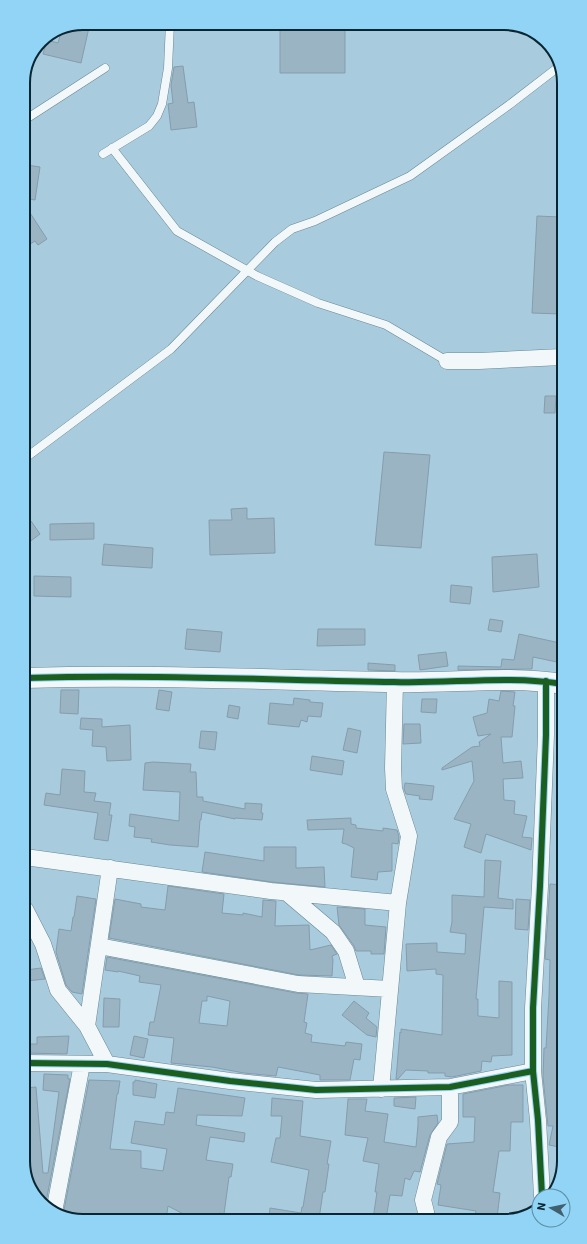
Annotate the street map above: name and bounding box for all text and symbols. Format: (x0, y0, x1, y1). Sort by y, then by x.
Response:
north arrow (531, 1188, 571, 1228)
text: N (534, 1201, 549, 1211)

